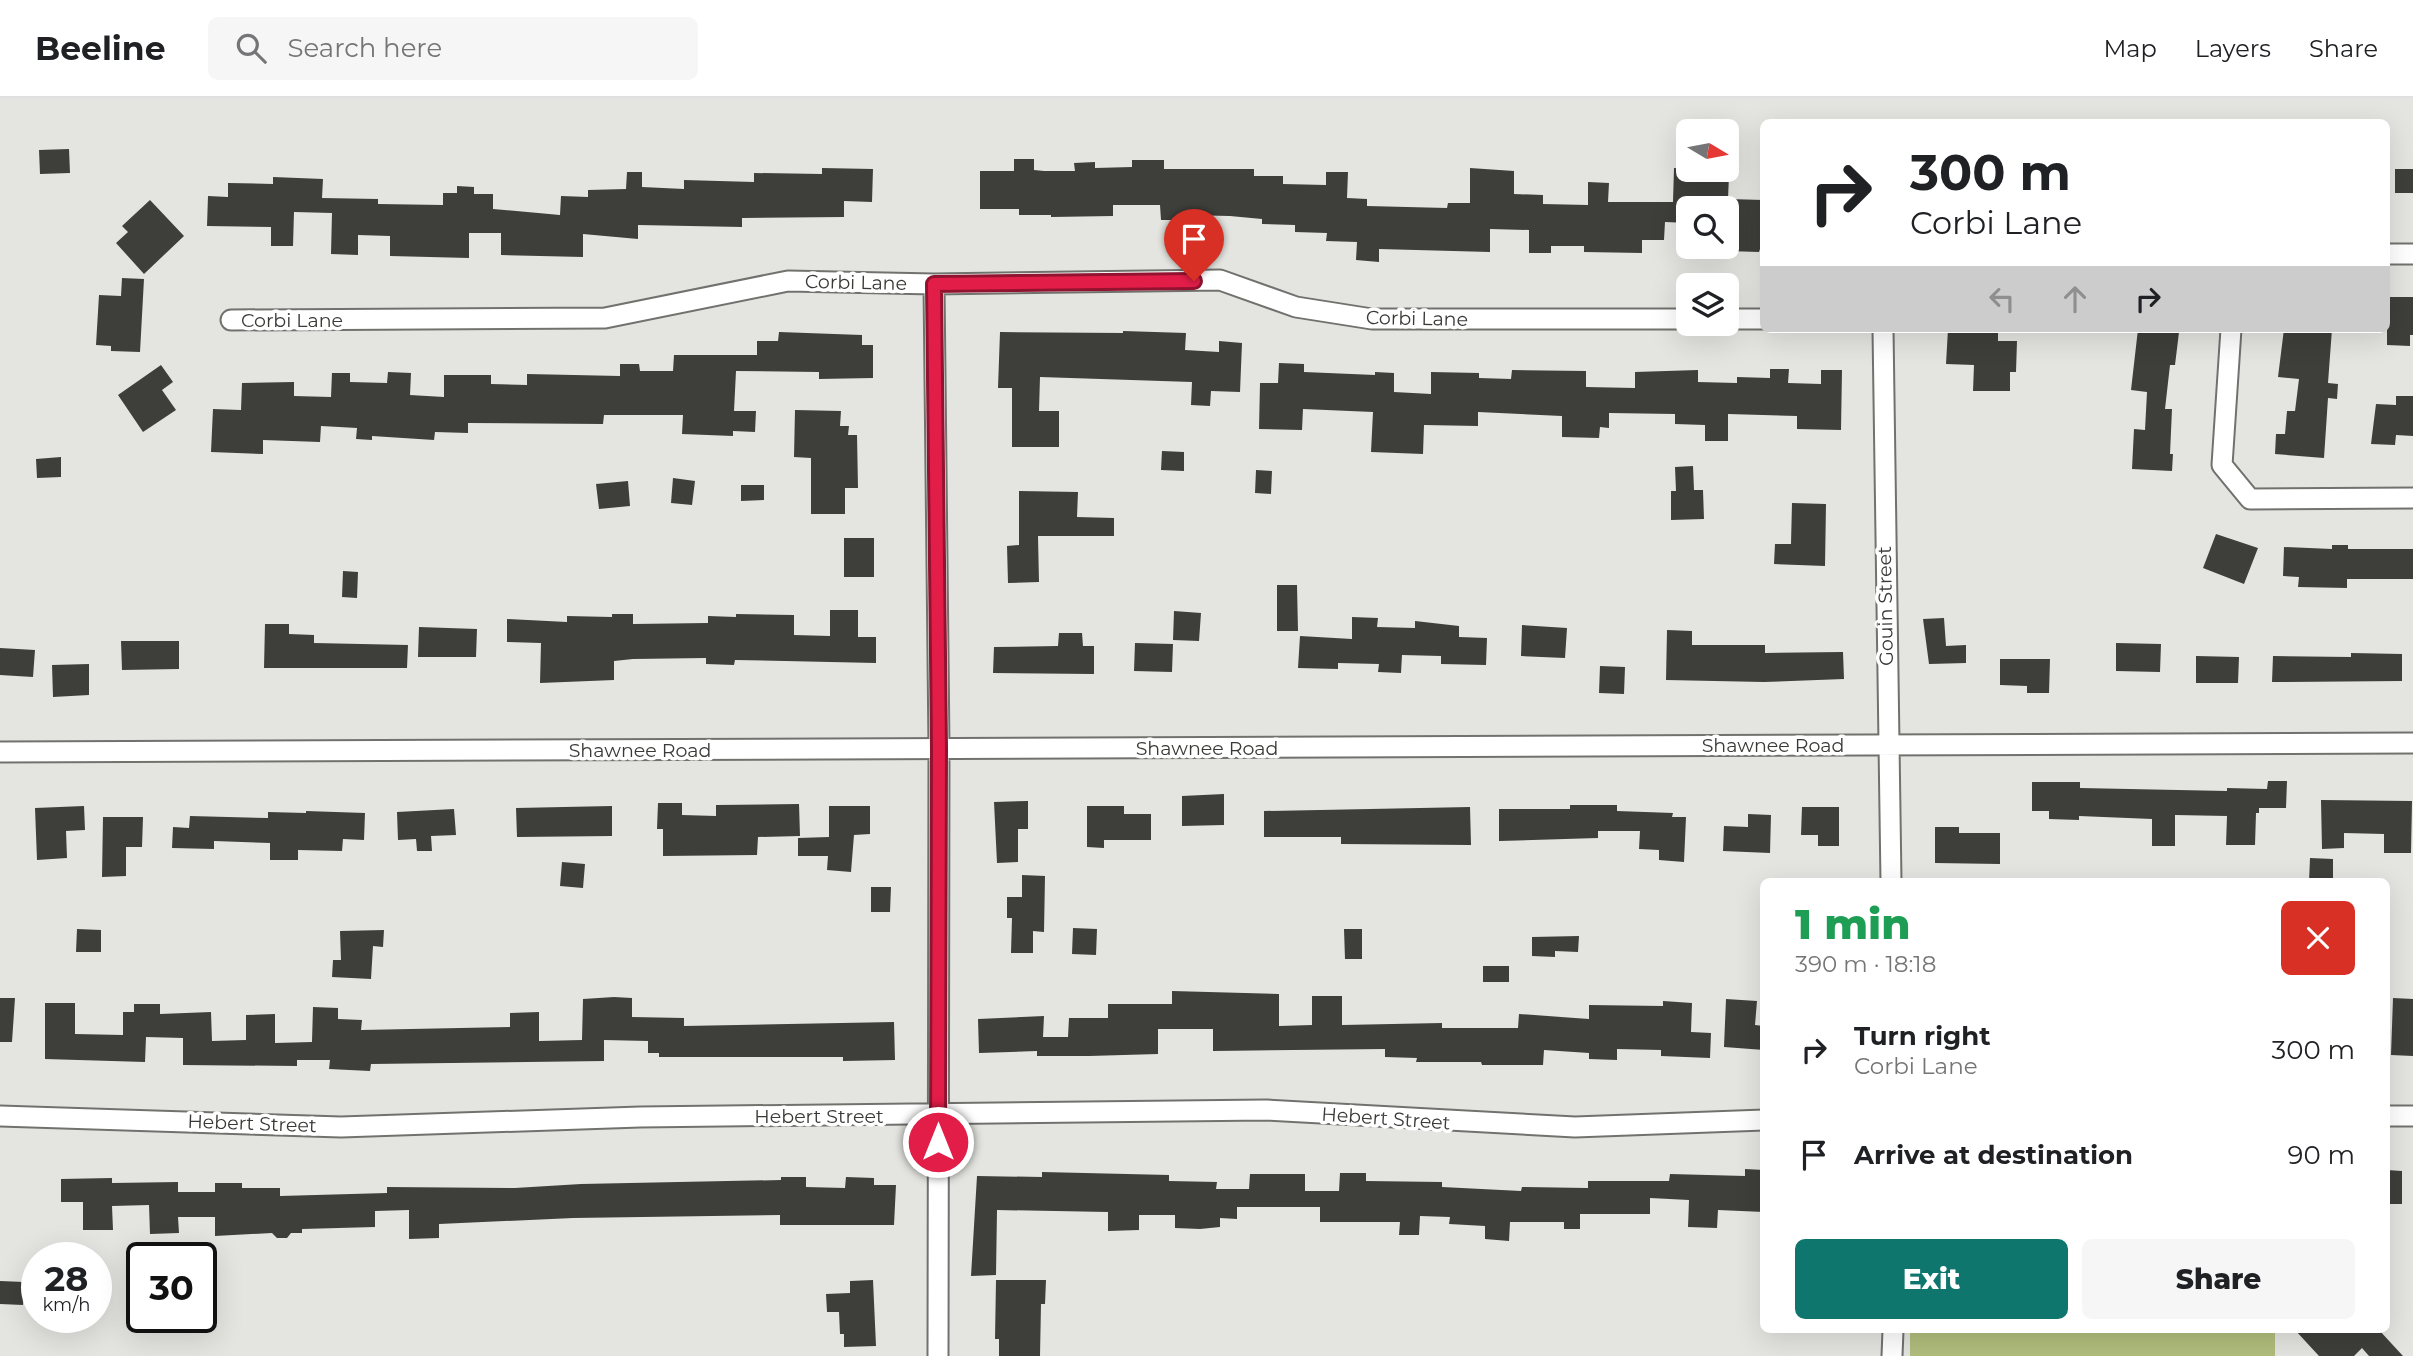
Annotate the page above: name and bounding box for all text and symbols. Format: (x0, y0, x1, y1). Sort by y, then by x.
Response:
search box (208, 17, 698, 80)
text: Beeline (35, 28, 166, 68)
icon: search (232, 29, 270, 67)
text: Search here (288, 32, 442, 64)
text: Map (2103, 34, 2157, 63)
text: Layers (2195, 34, 2271, 63)
text: Share (2309, 34, 2378, 63)
north arrow (1676, 119, 1740, 182)
map controls (1676, 119, 1739, 336)
text: 300 m (1910, 143, 2071, 202)
icon: right (1795, 147, 1886, 238)
button: search (1676, 196, 1739, 259)
text: Corbi Lane (1910, 203, 2082, 242)
pin (1164, 209, 1224, 281)
icon: arrive (1175, 220, 1213, 258)
street label: Corbi Lane (805, 270, 907, 295)
button: layers (1676, 273, 1739, 336)
icon: left (1983, 280, 2021, 318)
icon: ahead (2056, 280, 2094, 318)
icon: right (2129, 280, 2167, 318)
street label: Corbi Lane (1366, 306, 1468, 331)
street label: Corbi Lane (241, 309, 343, 332)
street label: Gouin Street (1873, 546, 1898, 666)
street label: Shawnee Road (1702, 734, 1844, 757)
street label: Shawnee Road (1136, 737, 1278, 760)
street label: Shawnee Road (569, 739, 711, 762)
text: 1 min (1795, 898, 1911, 950)
button: close (2281, 901, 2355, 975)
text: 390 m · 18:18 (1795, 950, 1936, 978)
text: Turn right (1854, 1020, 1990, 1052)
icon: right (1795, 1031, 1833, 1069)
text: 300 m (2272, 1034, 2355, 1066)
text: Corbi Lane (1854, 1052, 1978, 1080)
street label: Hebert Street (1321, 1103, 1452, 1135)
street label: Hebert Street (754, 1105, 884, 1128)
position arrow (901, 1105, 975, 1179)
street label: Hebert Street (187, 1110, 317, 1137)
icon: arrive (1795, 1136, 1833, 1174)
text: Arrive at destination (1854, 1139, 2133, 1171)
text: 90 m (2288, 1139, 2355, 1171)
button: Exit (1795, 1239, 2068, 1319)
button: Share (2082, 1239, 2355, 1319)
speed limit sign: 30 (126, 1242, 217, 1333)
text: 28 (45, 1257, 88, 1300)
text: km/h (42, 1294, 91, 1316)

